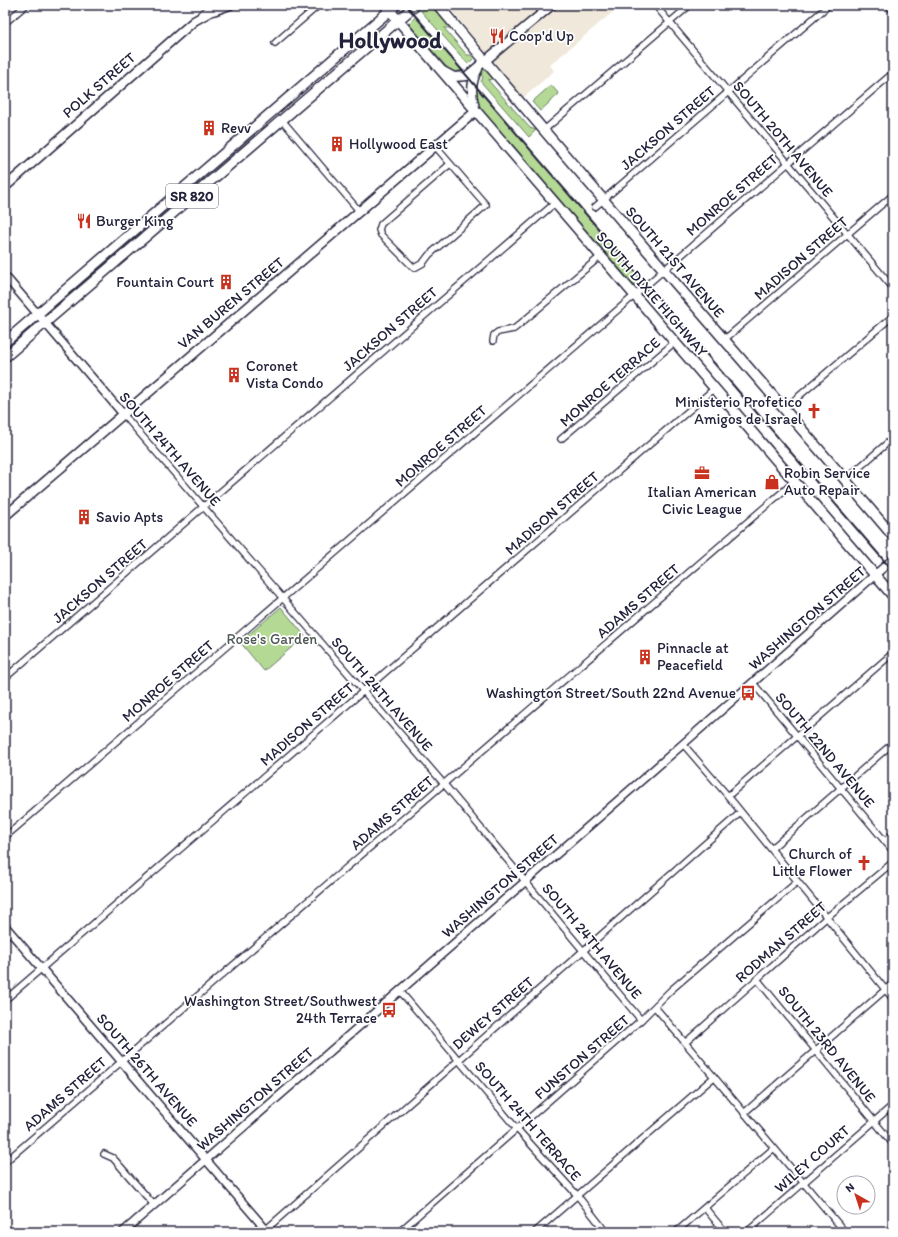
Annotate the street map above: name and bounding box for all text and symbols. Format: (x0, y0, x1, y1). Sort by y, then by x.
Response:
district label: Hollywood (339, 26, 442, 54)
restaurant icon: Coop'd Up (488, 27, 506, 45)
place label: Coop'd Up (509, 27, 574, 45)
street label: POLK STREET (59, 48, 140, 122)
street label: SOUTH 20TH AVENUE (729, 77, 837, 201)
street label: JACKSON STREET (617, 82, 720, 174)
building icon: Revv (200, 119, 218, 137)
place label: Revv (221, 119, 251, 137)
building icon: Hollywood East (328, 135, 346, 153)
place label: Hollywood East (349, 135, 448, 153)
street label: MONROE STREET (682, 150, 782, 240)
road number: SR 820 (166, 184, 218, 208)
street label: SOUTH 21ST AVENUE (622, 203, 728, 321)
restaurant icon: Burger King (75, 212, 93, 230)
place label: Burger King (96, 212, 174, 230)
street label: MADISON STREET (750, 212, 852, 304)
street label: SOUTH DIXIE HIGHWAY (593, 228, 712, 361)
street label: VAN BUREN STREET (174, 253, 288, 353)
place label: Fountain Court (116, 273, 214, 291)
building icon: Fountain Court (217, 273, 235, 291)
street label: JACKSON STREET (339, 283, 442, 375)
street label: MONROE TERRACE (556, 333, 664, 431)
place label: Coronet Vista Condo (246, 357, 323, 392)
building icon: Coronet Vista Condo (225, 366, 243, 384)
street label: SOUTH 24TH AVENUE (115, 388, 225, 510)
place label: Ministerio Profetico Amigos de Israel (675, 393, 803, 428)
street label: MONROE STREET (391, 401, 491, 491)
church icon: Ministerio Profetico Amigos de Israel (805, 402, 823, 420)
office icon: Italian American Civic League (693, 464, 711, 482)
place label: Robin Service Auto Repair (784, 464, 870, 499)
street label: MADISON STREET (501, 467, 603, 559)
shop icon: Robin Service Auto Repair (763, 473, 781, 491)
place label: Italian American Civic League (648, 483, 757, 518)
building icon: Savio Apts (75, 508, 93, 526)
place label: Savio Apts (96, 508, 164, 526)
street label: JACKSON STREET (49, 535, 152, 627)
street label: ADAMS STREET (593, 560, 684, 642)
street label: WASHINGTON STREET (745, 562, 870, 674)
park label: Rose's Garden (227, 630, 317, 648)
street label: SOUTH 24TH AVENUE (327, 633, 437, 755)
street label: MONROE STREET (118, 636, 218, 726)
place label: Pinnacle at Peacefield (657, 639, 729, 674)
building icon: Pinnacle at Peacefield (636, 648, 654, 666)
street label: MADISON STREET (256, 678, 358, 770)
place label: Washington Street/South 22nd Avenue (486, 684, 736, 702)
bus stop icon: Washington Street/South 22nd Avenue (739, 684, 757, 702)
street label: SOUTH 22ND AVENUE (771, 689, 879, 811)
street label: ADAMS STREET (347, 772, 438, 854)
street label: WASHINGTON STREET (438, 830, 563, 942)
place label: Church of Little Flower (772, 845, 852, 880)
church icon: Church of Little Flower (855, 854, 873, 872)
street label: SOUTH 24TH AVENUE (538, 879, 646, 1003)
street label: RODMAN STREET (732, 897, 831, 987)
street label: DEWEY STREET (448, 972, 538, 1053)
street label: SOUTH 23RD AVENUE (775, 982, 879, 1106)
place label: Washington Street/Southwest 24th Terrace (184, 992, 377, 1027)
bus stop icon: Washington Street/Southwest 24th Terrace (380, 1001, 398, 1019)
street label: SOUTH 26TH AVENUE (93, 1010, 201, 1130)
street label: FUNSTON STREET (531, 1010, 634, 1103)
street label: WASHINGTON STREET (193, 1043, 318, 1155)
street label: ADAMS STREET (20, 1053, 111, 1135)
street label: SOUTH 24TH TERRACE (471, 1057, 585, 1185)
street label: WILEY COURT (770, 1121, 854, 1197)
north arrow (836, 1175, 876, 1215)
text: N (843, 1180, 857, 1195)

